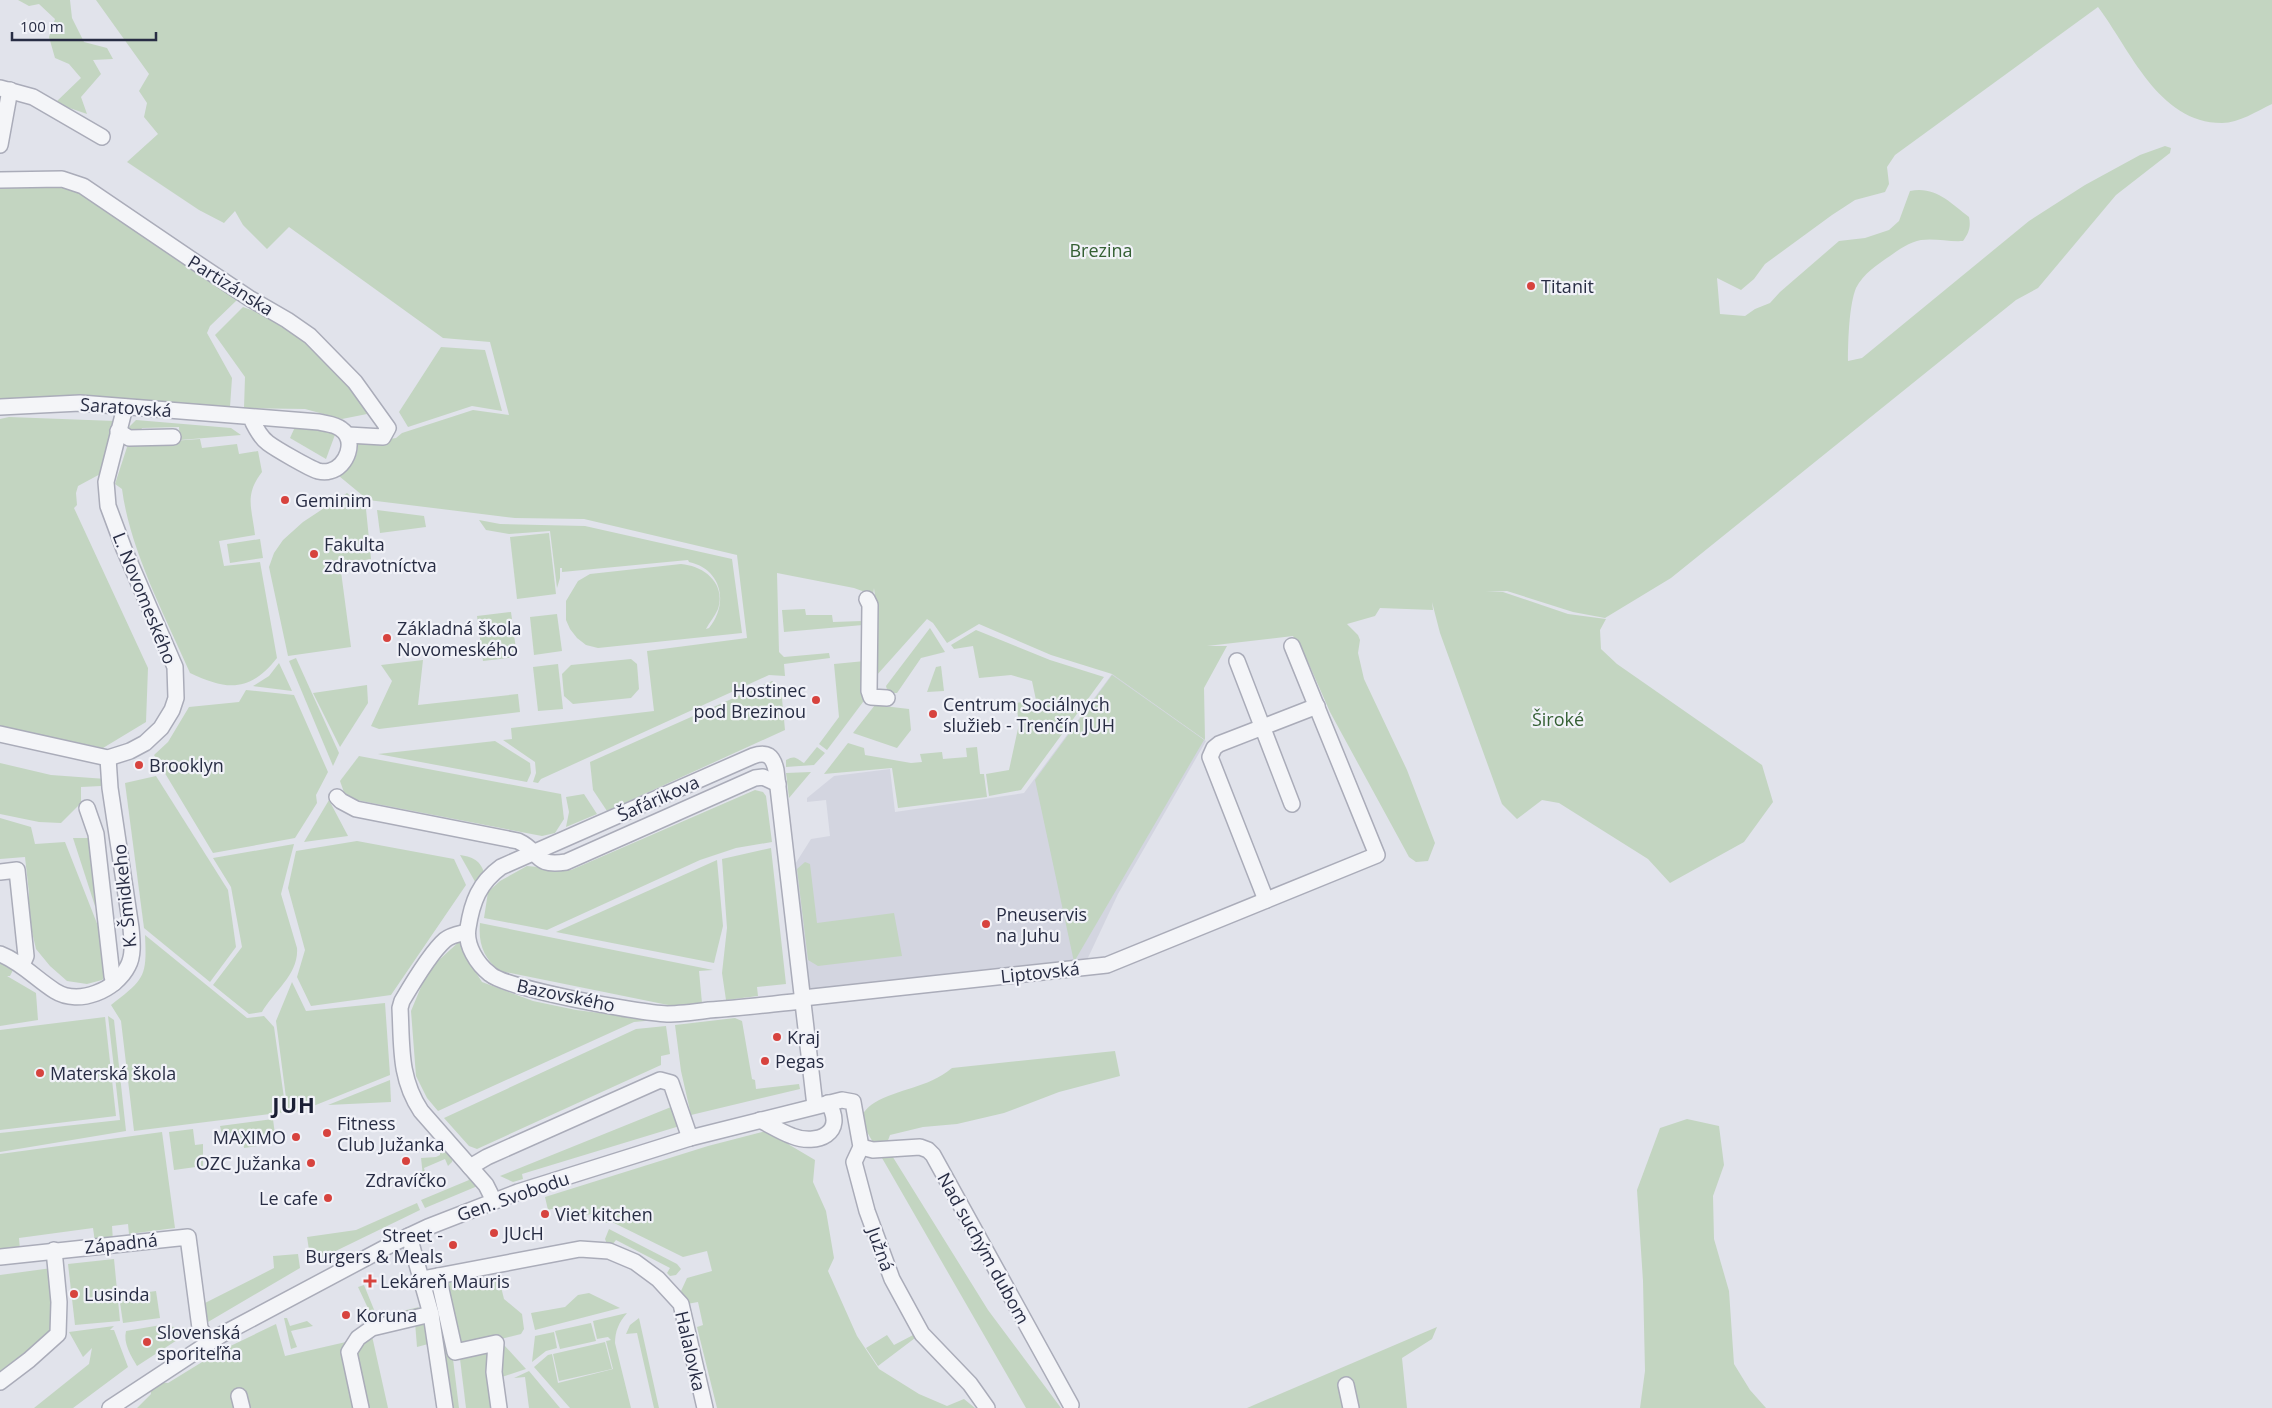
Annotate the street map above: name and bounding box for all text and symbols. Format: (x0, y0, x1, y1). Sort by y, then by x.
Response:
scale bar (12, 10, 156, 42)
text: 100 m (20, 16, 64, 36)
park label: Brezina (1069, 238, 1133, 262)
street label: Partizánska (184, 249, 278, 321)
place label: Titanit (1541, 274, 1594, 298)
marker: Titanit (1525, 280, 1537, 292)
street label: Saratovská (80, 392, 172, 422)
place label: Geminim (295, 488, 372, 512)
marker: Geminim (279, 494, 291, 506)
street label: L. Novomeského (108, 529, 182, 667)
place label: Fakulta zdravotníctva (324, 532, 437, 577)
marker: Fakulta zdravotníctva (308, 548, 320, 560)
place label: Základná škola Novomeského (397, 616, 521, 661)
marker: Základná škola Novomeského (381, 632, 393, 644)
place label: Hostinec pod Brezinou (693, 678, 806, 723)
place label: Centrum Sociálnych služieb - Trenčín JUH (943, 692, 1115, 737)
marker: Hostinec pod Brezinou (810, 694, 822, 706)
park label: Široké (1532, 707, 1584, 731)
marker: Centrum Sociálnych služieb - Trenčín JUH (927, 708, 939, 720)
place label: Brooklyn (149, 753, 224, 777)
marker: Brooklyn (133, 759, 145, 771)
street label: Šafárikova (613, 769, 703, 827)
street label: K. Šmidkeho (107, 843, 141, 949)
place label: Pneuservis na Juhu (996, 902, 1087, 947)
marker: Pneuservis na Juhu (980, 918, 992, 930)
street label: Liptovská (999, 956, 1081, 988)
street label: Bazovského (515, 973, 617, 1017)
place label: Kraj (787, 1025, 820, 1049)
marker: Kraj (771, 1031, 783, 1043)
place label: Pegas (775, 1049, 824, 1073)
marker: Pegas (759, 1055, 771, 1067)
place label: Materská škola (50, 1061, 176, 1085)
marker: Materská škola (34, 1067, 46, 1079)
district label: JUH (270, 1089, 316, 1119)
place label: Fitness Club Južanka (337, 1111, 444, 1156)
place label: MAXIMO (213, 1125, 286, 1149)
marker: Fitness Club Južanka (321, 1127, 333, 1139)
marker: MAXIMO (290, 1131, 302, 1143)
place label: OZC Južanka (196, 1151, 301, 1175)
marker: Zdravíčko (400, 1155, 412, 1167)
marker: OZC Južanka (305, 1157, 317, 1169)
street label: Gen. Svobodu (454, 1166, 572, 1226)
place label: Zdravíčko (365, 1168, 447, 1192)
street label: Nad suchým dubom (932, 1168, 1036, 1328)
place label: Le cafe (259, 1186, 318, 1210)
marker: Le cafe (322, 1192, 334, 1204)
place label: Viet kitchen (555, 1202, 653, 1226)
marker: Viet kitchen (539, 1208, 551, 1220)
place label: JUcH (502, 1221, 544, 1245)
street label: Južná (861, 1222, 900, 1274)
place label: Street - Burgers & Meals (305, 1223, 443, 1268)
street label: Západná (83, 1227, 159, 1259)
marker: JUcH (488, 1227, 500, 1239)
marker: Street - Burgers & Meals (447, 1239, 459, 1251)
place label: Lekáreň Mauris (380, 1269, 510, 1293)
marker: Lekáreň Mauris (364, 1275, 376, 1287)
place label: Lusinda (84, 1282, 150, 1306)
marker: Lusinda (68, 1288, 80, 1300)
place label: Koruna (356, 1303, 417, 1327)
marker: Koruna (340, 1309, 352, 1321)
street label: Halalovka (670, 1309, 712, 1393)
place label: Slovenská sporiteľňa (157, 1320, 241, 1365)
marker: Slovenská sporiteľňa (141, 1336, 153, 1348)

